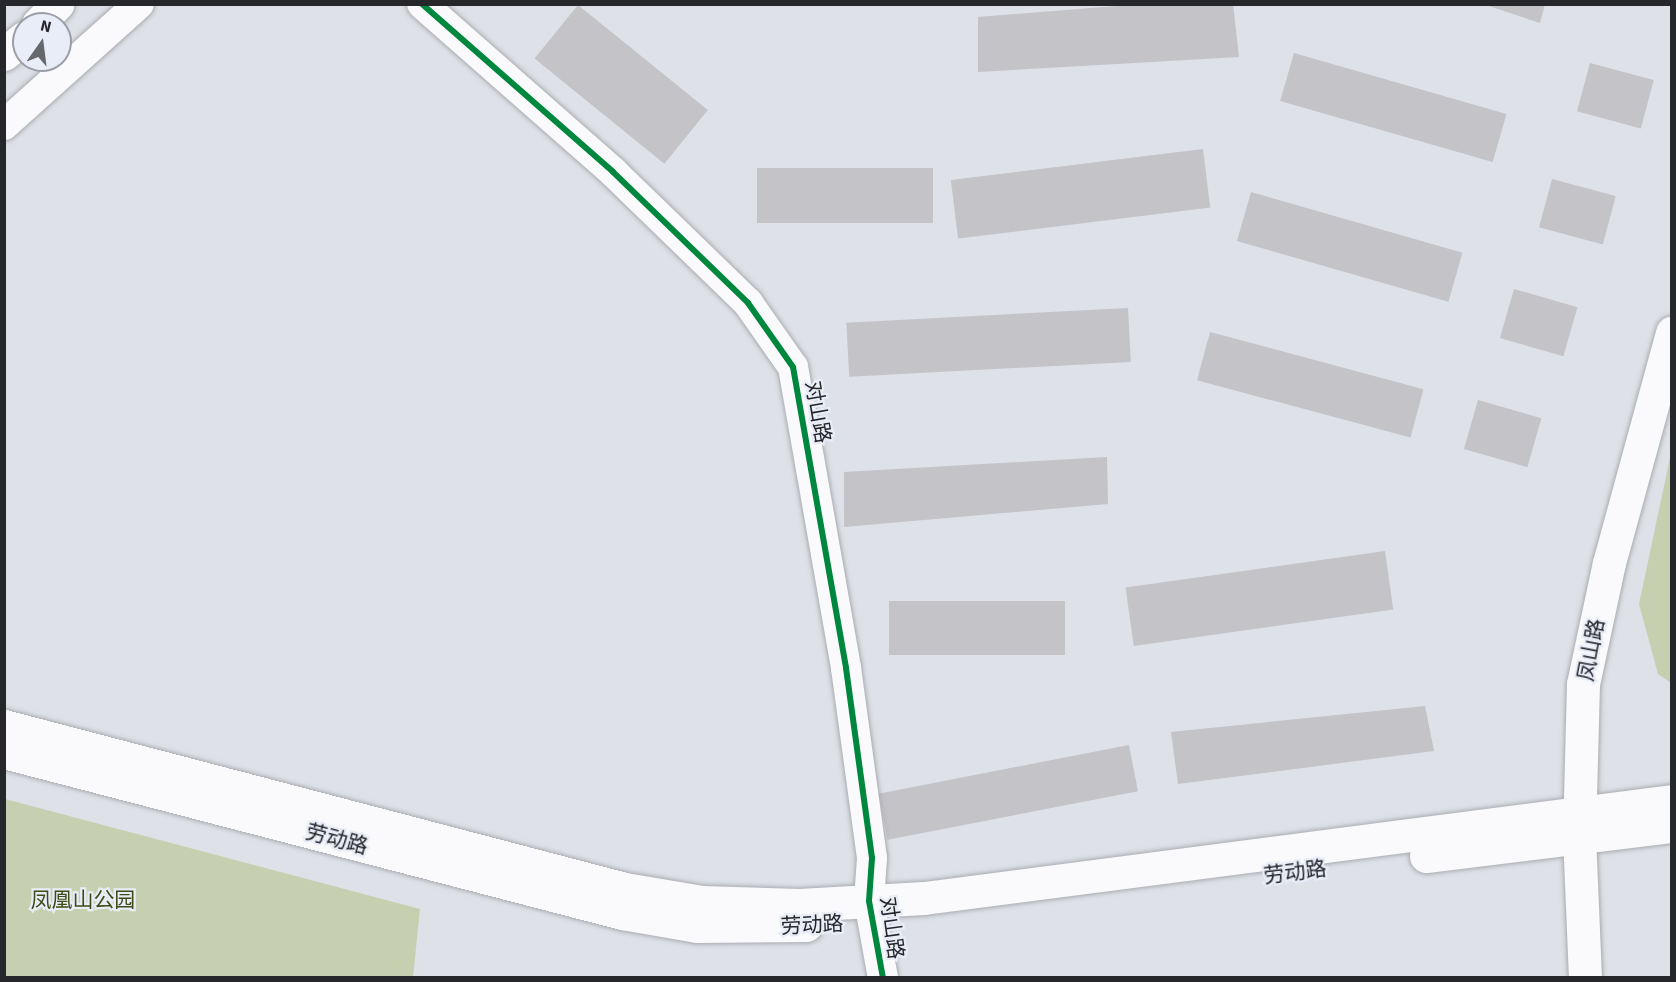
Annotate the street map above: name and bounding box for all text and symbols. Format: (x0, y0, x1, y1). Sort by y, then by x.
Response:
north arrow (12, 12, 72, 72)
text: N (38, 15, 54, 38)
street label: 对山路 (800, 379, 836, 445)
street label: 凤山路 (1573, 617, 1609, 683)
street label: 劳动路 (303, 819, 371, 859)
street label: 劳动路 (1262, 856, 1328, 888)
park label: 凤凰山公园 (31, 887, 135, 913)
street label: 对山路 (875, 895, 909, 961)
street label: 劳动路 (780, 911, 844, 939)

